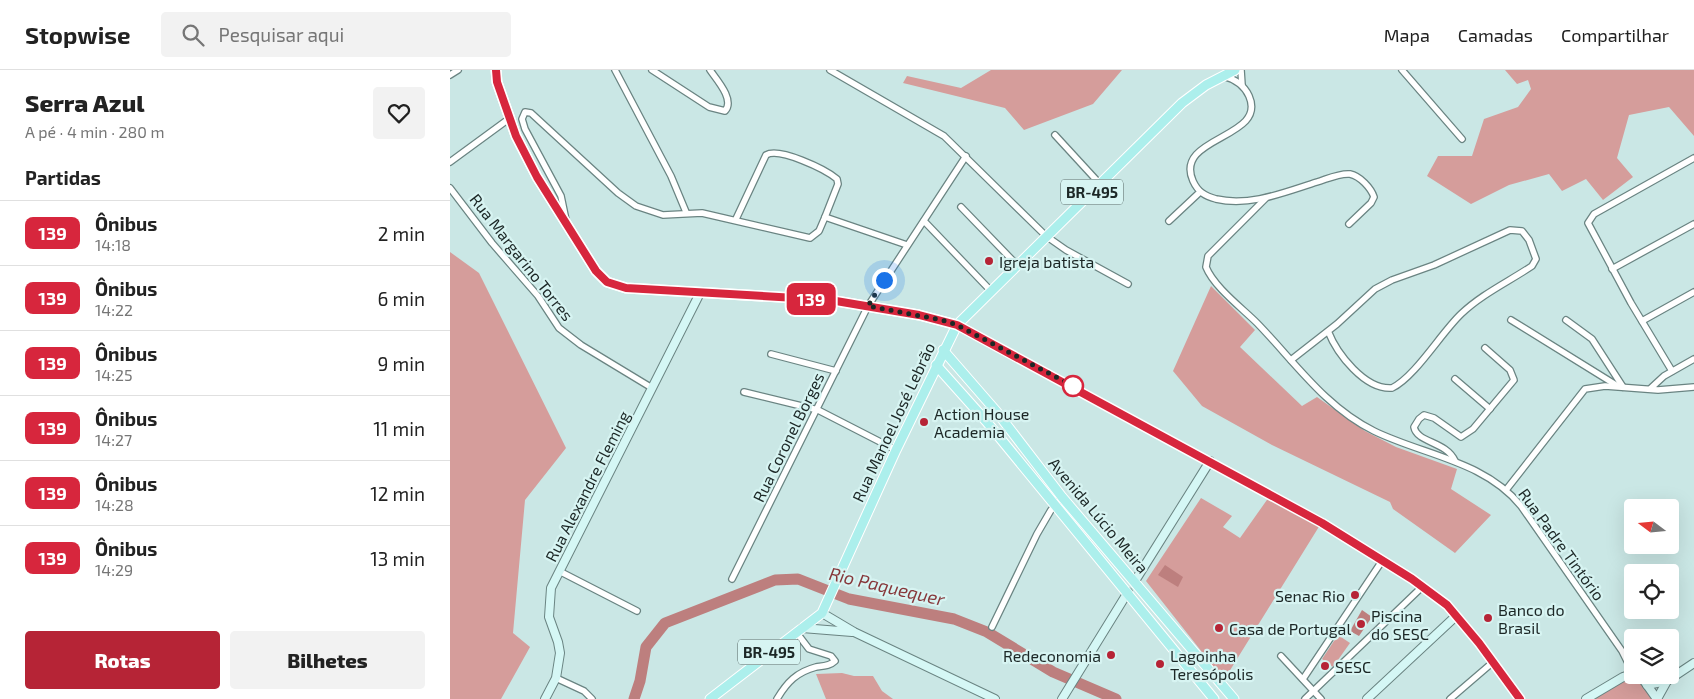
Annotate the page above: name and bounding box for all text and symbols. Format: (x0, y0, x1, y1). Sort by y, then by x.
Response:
search box (161, 12, 511, 57)
text: Stopwise (25, 20, 131, 49)
icon: search (179, 21, 207, 49)
text: Pesquisar aqui (219, 23, 344, 46)
text: Mapa (1384, 24, 1430, 46)
text: Camadas (1458, 24, 1533, 46)
text: Compartilhar (1561, 24, 1669, 46)
button: heart (373, 87, 425, 139)
text: Serra Azul (25, 88, 144, 117)
text: A pé · 4 min · 280 m (25, 122, 164, 141)
text: Partidas (25, 166, 101, 189)
road number: BR-495 (1061, 180, 1123, 204)
street label: Rua Margarino Torres (466, 190, 578, 324)
text: Ônibus (95, 212, 157, 235)
text: 139 (38, 222, 67, 244)
text: 2 min (378, 222, 425, 245)
text: 14:18 (95, 235, 131, 254)
place label: Igreja batista (999, 252, 1094, 272)
marker: Igreja batista (983, 255, 995, 267)
your location (872, 268, 897, 293)
text: Ônibus (95, 277, 157, 300)
line badge: 139 (782, 283, 840, 315)
text: 139 (38, 287, 67, 309)
text: 6 min (377, 287, 425, 310)
text: 139 (797, 288, 825, 310)
text: 14:22 (95, 300, 133, 319)
street label: Rua Manoel José Lebrão (848, 339, 938, 505)
text: Ônibus (95, 342, 157, 365)
text: 139 (38, 352, 67, 374)
text: 9 min (377, 352, 425, 375)
text: 14:25 (95, 365, 133, 384)
street label: Rua Coronel Borges (748, 369, 828, 505)
unlabelled marker (1062, 375, 1084, 397)
place label: Action House Academia (934, 404, 1029, 441)
text: Ônibus (95, 407, 157, 430)
street label: Rua Alexandre Fleming (541, 407, 633, 564)
marker: Action House Academia (918, 416, 930, 428)
text: 139 (38, 417, 67, 439)
text: 11 min (373, 417, 425, 440)
text: 14:27 (95, 430, 132, 449)
street label: Avenida Lúcio Meira (1045, 453, 1153, 577)
text: Ônibus (95, 472, 157, 495)
text: 139 (38, 482, 67, 504)
text: 12 min (370, 482, 425, 505)
street label: Rua Padre Tintório (1515, 484, 1609, 604)
text: 14:28 (95, 495, 134, 514)
north arrow (1624, 499, 1679, 554)
map controls (1624, 499, 1679, 684)
text: Ônibus (95, 537, 157, 560)
text: 139 (38, 547, 67, 569)
text: 13 min (370, 547, 425, 570)
text: 14:29 (95, 560, 133, 579)
water label: Rio Paquequer (827, 562, 948, 610)
button: locate (1624, 564, 1679, 619)
place label: Senac Rio (1275, 586, 1345, 605)
marker: Senac Rio (1349, 589, 1361, 601)
place label: Banco do Brasil (1498, 600, 1565, 637)
place label: Piscina do SESC (1371, 606, 1429, 643)
marker: Banco do Brasil (1482, 612, 1494, 624)
marker: Piscina do SESC (1355, 618, 1367, 630)
place label: Casa de Portugal (1229, 619, 1351, 638)
marker: Casa de Portugal (1213, 622, 1225, 634)
button: layers (1624, 629, 1679, 684)
button: Rotas (25, 631, 220, 689)
button: Bilhetes (230, 631, 425, 689)
road number: BR-495 (738, 640, 800, 664)
place label: Redeconomia (1003, 646, 1101, 665)
place label: Lagoinha Teresópolis (1170, 646, 1253, 683)
marker: Redeconomia (1105, 649, 1117, 661)
place label: SESC (1335, 657, 1371, 676)
marker: Lagoinha Teresópolis (1154, 658, 1166, 670)
marker: SESC (1319, 660, 1331, 672)

